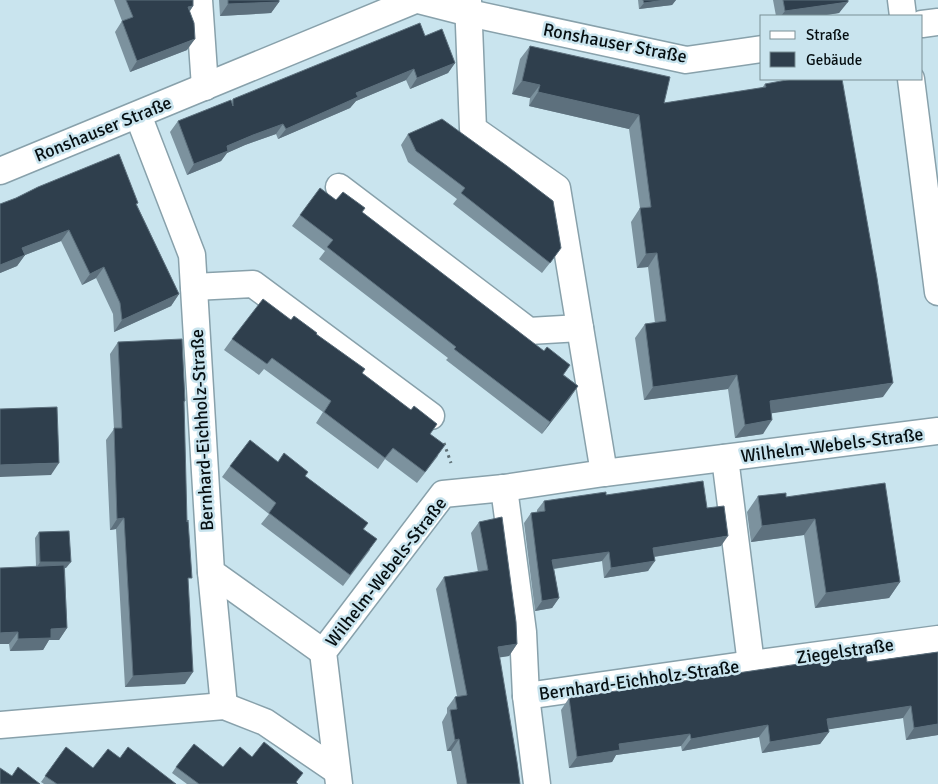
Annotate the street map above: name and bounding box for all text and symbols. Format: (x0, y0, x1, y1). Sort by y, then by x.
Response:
legend (760, 15, 923, 80)
street label: Ronshauser Straße (541, 18, 689, 68)
text: Straße (806, 26, 850, 44)
text: Gebäude (806, 51, 862, 69)
street label: Ronshauser Straße (31, 91, 175, 167)
street label: Bernhard-Eichholz-Straße (186, 329, 218, 531)
street label: Wilhelm-Webels-Straße (739, 423, 925, 467)
street label: Wilhelm-Webels-Straße (321, 493, 451, 651)
street label: Ziegelstraße (795, 633, 895, 669)
street label: Bernhard-Eichholz-Straße (537, 655, 741, 705)

